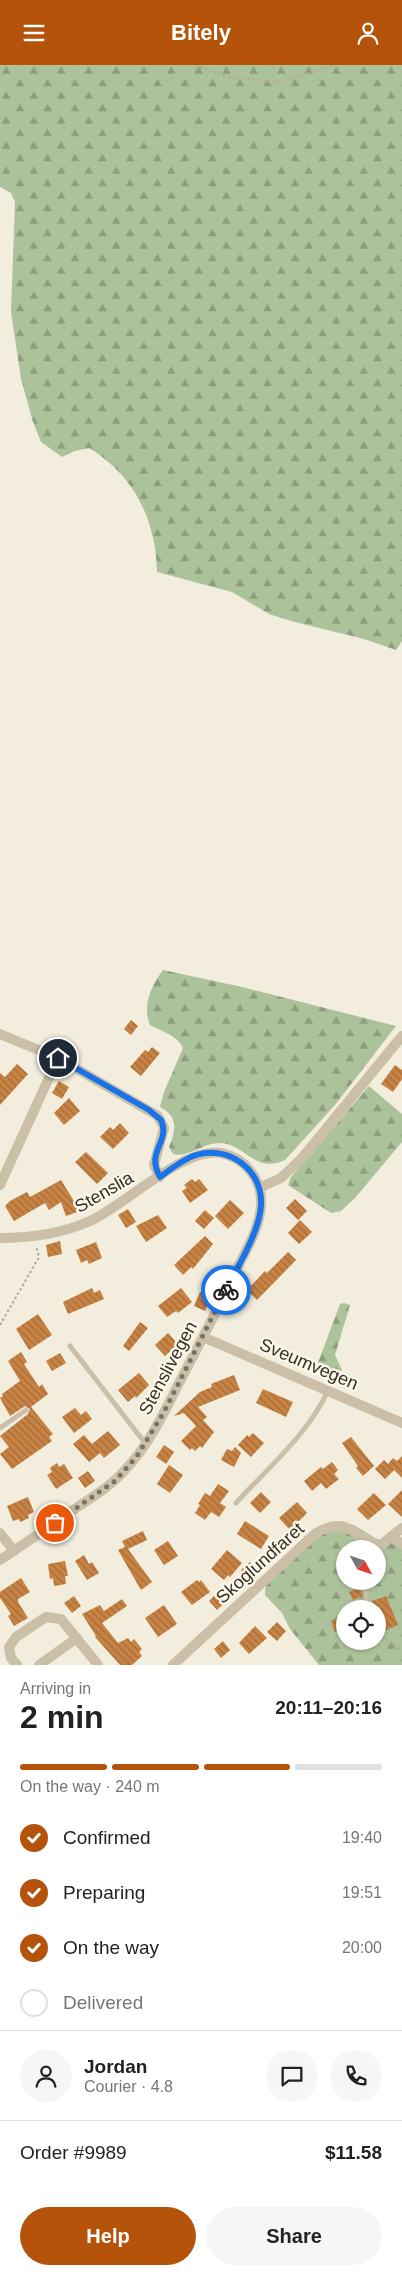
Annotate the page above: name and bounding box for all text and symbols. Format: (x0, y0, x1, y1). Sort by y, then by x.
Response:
icon: menu (20, 19, 48, 47)
icon: person (354, 19, 382, 47)
text: Bitely (171, 20, 231, 45)
pin (37, 1037, 79, 1079)
icon: home (44, 1044, 72, 1072)
street label: Stenslia (71, 1167, 138, 1217)
courier (201, 1265, 251, 1315)
icon: bike (212, 1276, 240, 1304)
street label: Stenslivegen (135, 1318, 201, 1418)
street label: Sveumvegen (257, 1334, 361, 1394)
pin (34, 1502, 76, 1544)
icon: bag (41, 1509, 69, 1537)
street label: Skoglundfaret (212, 1518, 308, 1608)
north arrow (336, 1540, 386, 1590)
map controls (336, 1540, 386, 1650)
button: locate (336, 1600, 386, 1650)
text: Arriving in (20, 1680, 91, 1697)
text: 20:11–20:16 (275, 1697, 382, 1718)
text: 2 min (20, 1699, 104, 1735)
text: On the way · 240 m (20, 1778, 160, 1795)
icon: check (20, 1824, 48, 1852)
text: Confirmed (63, 1827, 151, 1848)
text: 19:40 (342, 1829, 382, 1846)
icon: check (20, 1879, 48, 1907)
text: Preparing (63, 1882, 145, 1903)
text: 19:51 (342, 1884, 382, 1901)
icon: check (20, 1934, 48, 1962)
text: On the way (63, 1937, 159, 1958)
text: 20:00 (342, 1939, 382, 1956)
text: Delivered (63, 1992, 143, 2013)
button: person (20, 2050, 72, 2102)
button: chat (266, 2050, 318, 2102)
button: phone (330, 2050, 382, 2102)
text: Jordan (84, 2056, 147, 2077)
text: Courier · 4.8 (84, 2078, 173, 2095)
text: Order #9989 (20, 2142, 127, 2163)
text: $11.58 (325, 2142, 382, 2163)
button: Help (20, 2207, 196, 2265)
button: Share (206, 2207, 382, 2265)

